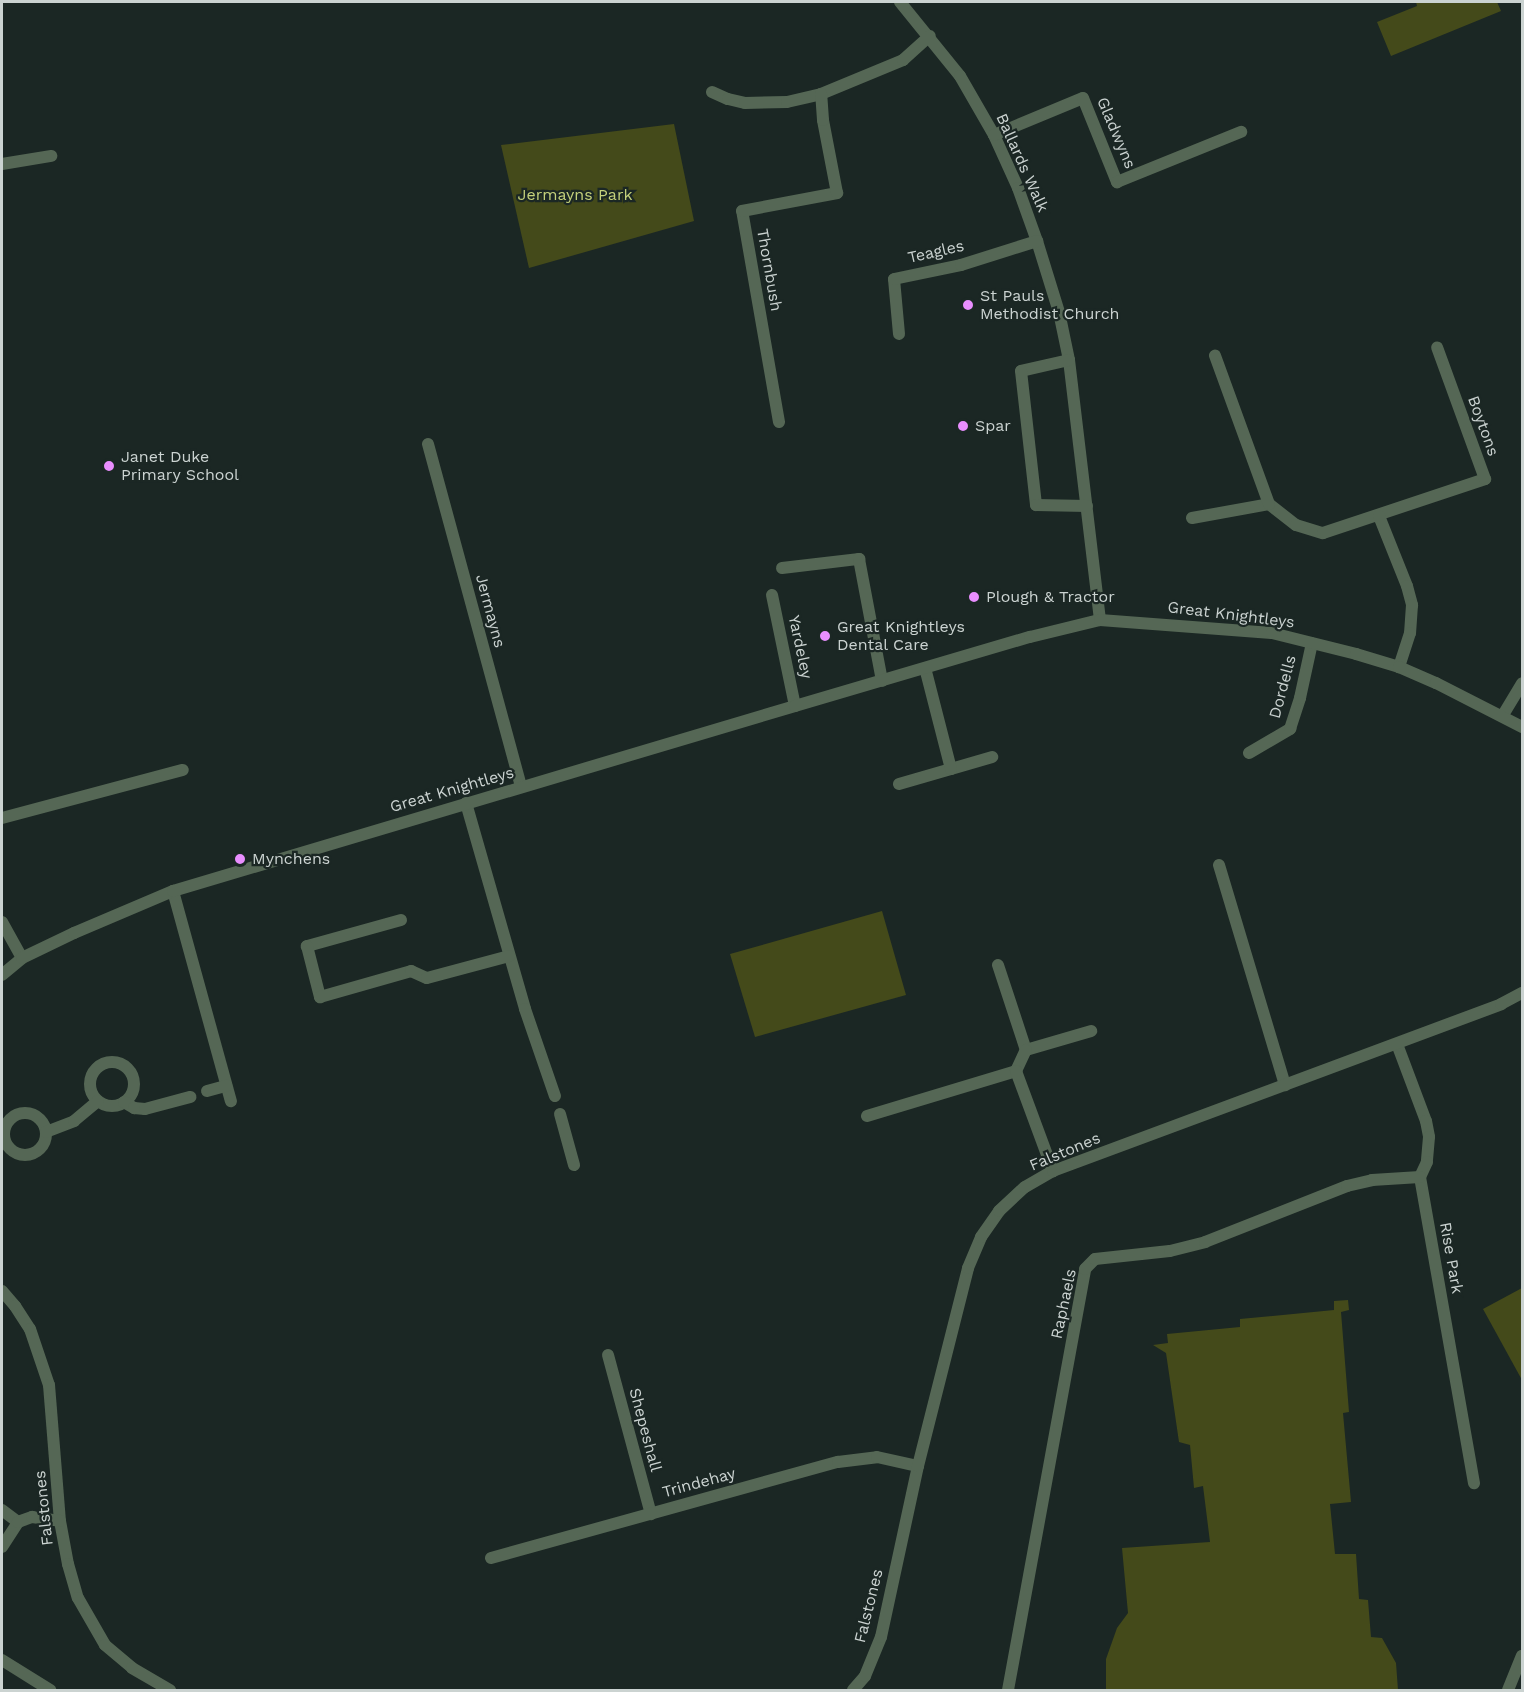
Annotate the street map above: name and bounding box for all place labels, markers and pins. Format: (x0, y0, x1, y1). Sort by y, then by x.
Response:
place label: St Pauls Methodist Church (980, 286, 1120, 324)
marker: St Pauls Methodist Church (961, 298, 975, 312)
place label: Spar (975, 416, 1011, 436)
marker: Spar (956, 419, 970, 433)
place label: Janet Duke Primary School (121, 447, 239, 485)
marker: Janet Duke Primary School (102, 459, 116, 473)
place label: Plough & Tractor (986, 587, 1115, 607)
marker: Plough & Tractor (967, 590, 981, 604)
place label: Great Knightleys Dental Care (837, 617, 965, 655)
marker: Great Knightleys Dental Care (818, 629, 832, 643)
place label: Mynchens (252, 849, 330, 869)
marker: Mynchens (233, 852, 247, 866)

